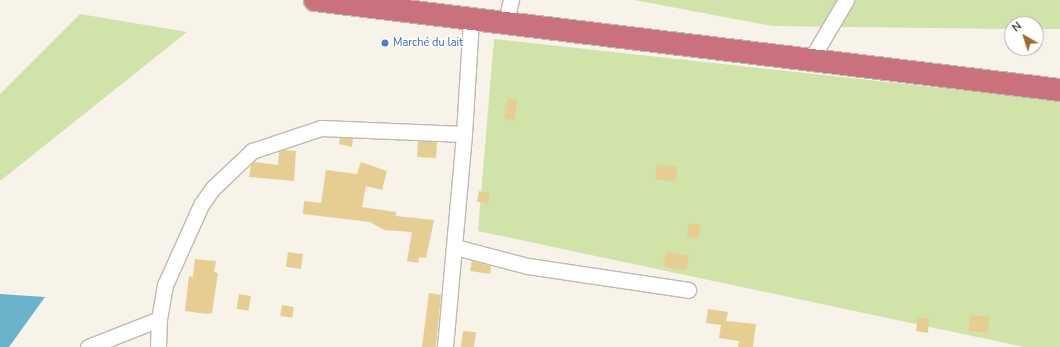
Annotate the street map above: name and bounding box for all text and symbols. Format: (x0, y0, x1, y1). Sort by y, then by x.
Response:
north arrow (1004, 16, 1044, 56)
text: N (1009, 19, 1025, 35)
place label: Marché du lait (393, 36, 463, 50)
marker: Marché du lait (380, 38, 390, 48)

